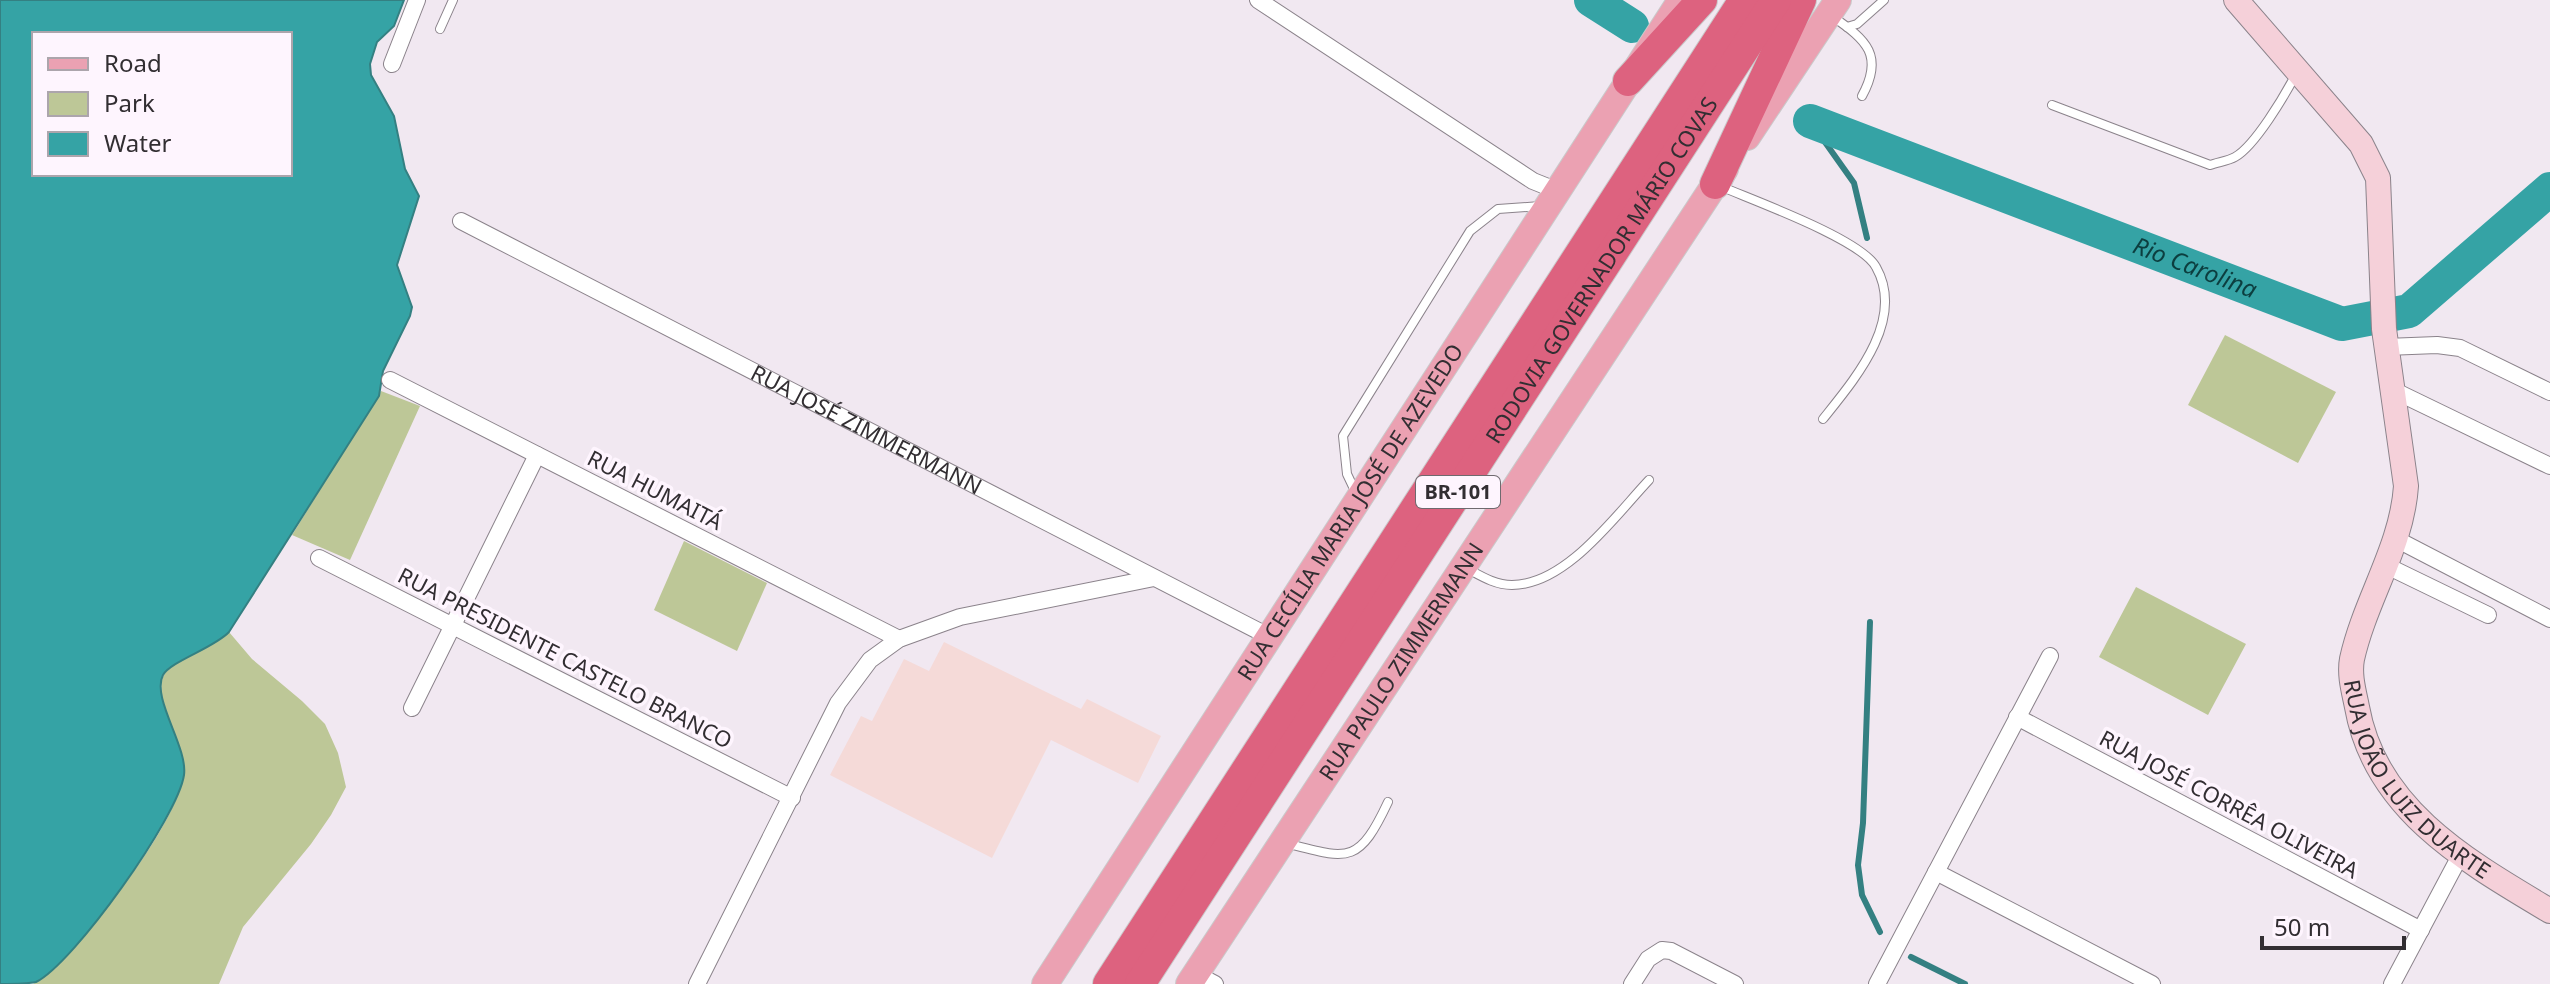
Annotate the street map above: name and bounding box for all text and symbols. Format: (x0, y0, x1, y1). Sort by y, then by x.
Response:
legend (32, 32, 292, 176)
text: Road (104, 46, 162, 79)
text: Park (104, 86, 155, 119)
street label: RODOVIA GOVERNADOR MÁRIO COVAS (1478, 91, 1724, 449)
text: Water (104, 126, 172, 159)
water label: Rio Carolina (2129, 228, 2262, 305)
street label: RUA CECÍLIA MARIA JOSÉ DE AZEVEDO (1229, 337, 1469, 686)
street label: RUA JOSÉ ZIMMERMANN (746, 357, 988, 501)
street label: RUA HUMAITÁ (583, 442, 729, 536)
road number: BR-101 (1416, 476, 1500, 508)
street label: RUA PAULO ZIMMERMANN (1311, 536, 1489, 786)
street label: RUA PRESIDENTE CASTELO BRANCO (393, 559, 738, 755)
street label: RUA JOÃO LUIZ DUARTE (2338, 677, 2497, 885)
street label: RUA JOSÉ CORRÊA OLIVEIRA (2095, 722, 2365, 885)
scale bar (2262, 900, 2404, 950)
text: 50 m (2274, 910, 2330, 943)

